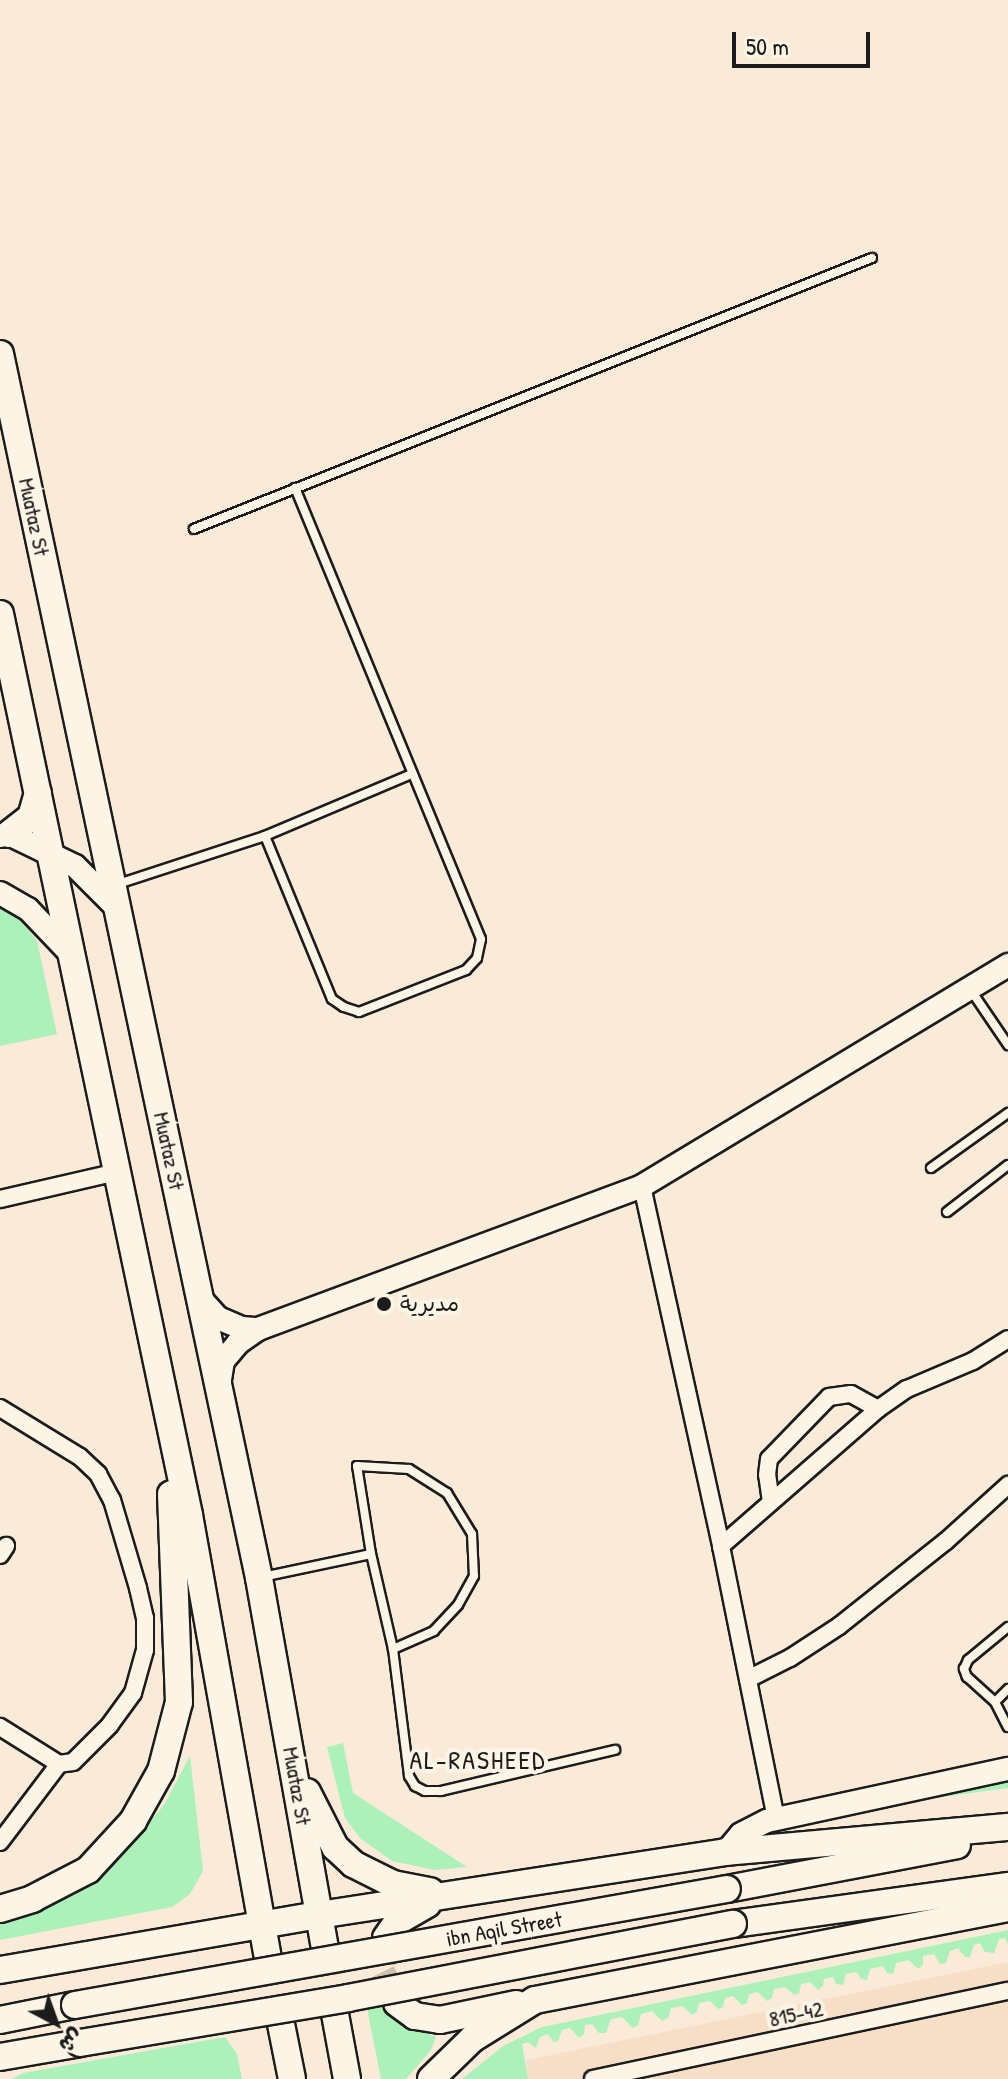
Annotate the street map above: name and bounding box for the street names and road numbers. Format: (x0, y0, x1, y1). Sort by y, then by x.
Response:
street label: Muataz St (13, 476, 55, 558)
street label: Muataz St (148, 1110, 190, 1192)
street label: Muataz St (277, 1745, 317, 1827)
street label: ibn Aqil Street (444, 1906, 564, 1952)
street label: 815-42 (767, 1995, 825, 2033)

